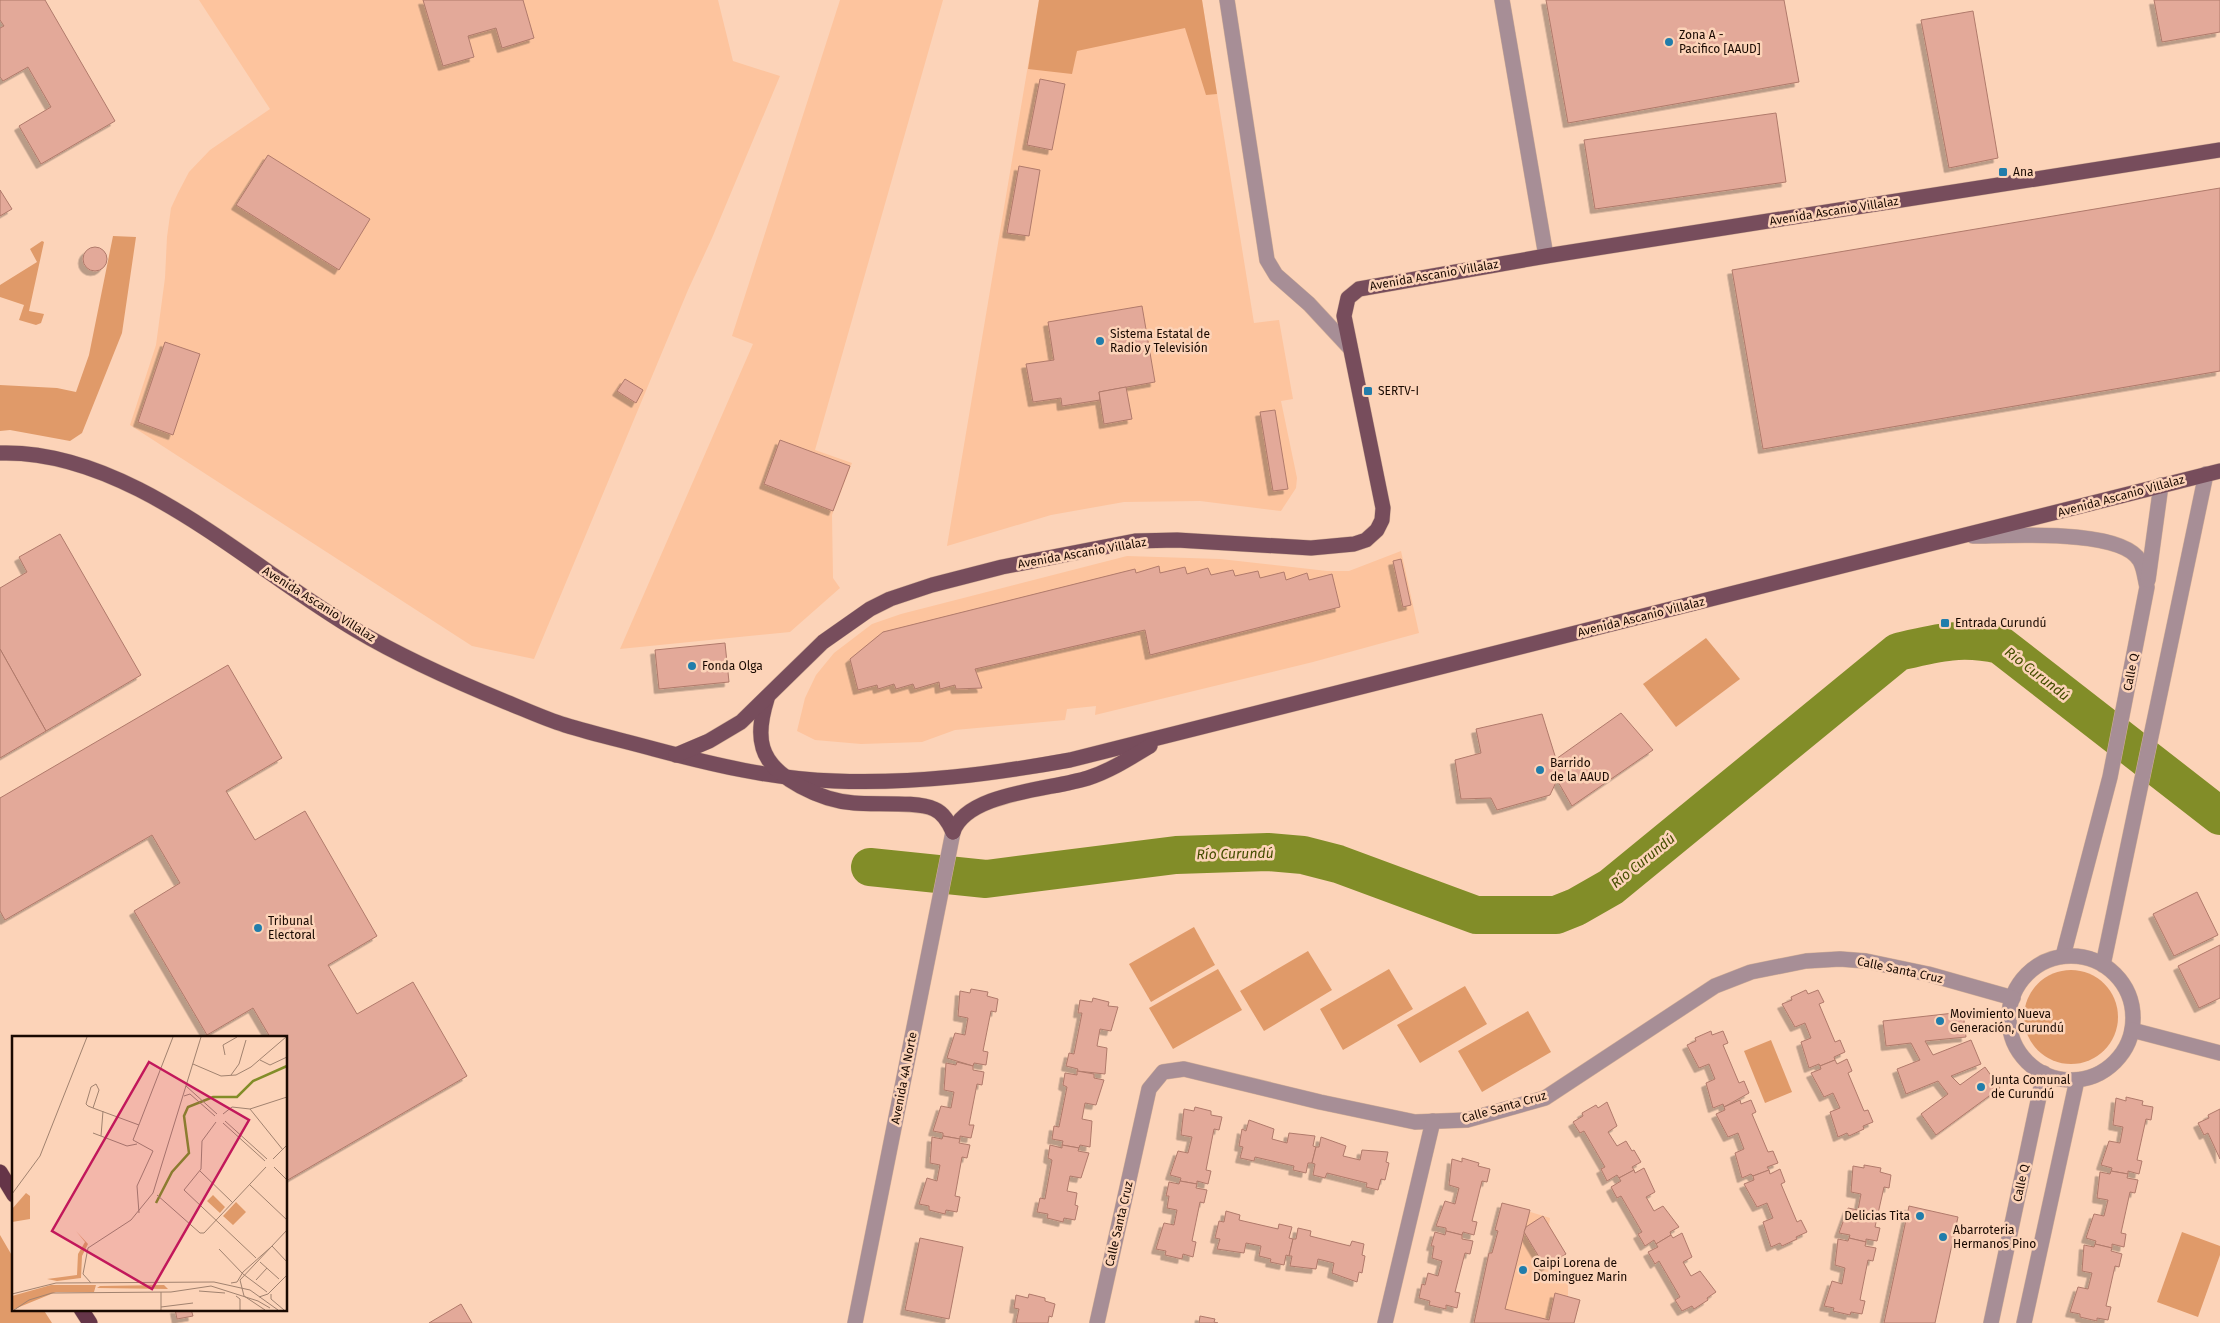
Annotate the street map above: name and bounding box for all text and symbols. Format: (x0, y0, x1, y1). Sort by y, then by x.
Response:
place label: Zona A - Pacìfico [AAUD] (1679, 28, 1761, 56)
marker: Zona A - Pacìfico [AAUD] (1663, 36, 1675, 48)
place label: Ana (2013, 165, 2033, 179)
marker: Ana (1997, 166, 2009, 178)
street label: Avenida Ascanio Villalaz (1768, 194, 1900, 228)
street label: Avenida Ascanio Villalaz (1369, 257, 1499, 293)
place label: Sistema Estatal de Radio y Televisión (1110, 327, 1210, 355)
marker: Sistema Estatal de Radio y Televisión (1094, 335, 1106, 347)
place label: SERTV-I (1378, 384, 1419, 398)
marker: SERTV-I (1362, 385, 1374, 397)
street label: Avenida Ascanio Villalaz (2056, 472, 2186, 520)
street label: Avenida Ascanio Villalaz (1017, 535, 1147, 571)
street label: Avenida Ascanio Villalaz (260, 563, 378, 645)
street label: Avenida Ascanio Villalaz (1576, 594, 1706, 640)
place label: Entrada Curundú (1955, 616, 2047, 630)
marker: Entrada Curundú (1939, 617, 1951, 629)
water label: Río Curundú (2001, 643, 2073, 705)
street label: Calle Q (2121, 652, 2141, 692)
place label: Fonda Olga (702, 659, 763, 673)
marker: Fonda Olga (686, 660, 698, 672)
place label: Barrido de la AAUD (1550, 756, 1610, 784)
marker: Barrido de la AAUD (1534, 764, 1546, 776)
water label: Río Curundú (1608, 830, 1678, 892)
water label: Río Curundú (1196, 845, 1274, 863)
place label: Tribunal Electoral (268, 914, 316, 942)
marker: Tribunal Electoral (252, 922, 264, 934)
street label: Calle Santa Cruz (1856, 954, 1944, 986)
place label: Movimiento Nueva Generación, Curundú (1950, 1007, 2064, 1035)
marker: Movimiento Nueva Generación, Curundú (1934, 1015, 1946, 1027)
street label: Avenida 4A Norte (888, 1031, 920, 1125)
inset map (12, 1036, 288, 1310)
place label: Junta Comunal de Curundú (1991, 1073, 2071, 1101)
marker: Junta Comunal de Curundú (1975, 1081, 1987, 1093)
street label: Calle Santa Cruz (1460, 1088, 1548, 1126)
street label: Calle Q (2010, 1163, 2032, 1203)
street label: Calle Santa Cruz (1102, 1180, 1136, 1268)
place label: Delicias Tita (1844, 1209, 1910, 1223)
marker: Delicias Tita (1914, 1210, 1926, 1222)
place label: Abarroteria Hermanos Pino (1953, 1223, 2036, 1251)
marker: Abarroteria Hermanos Pino (1937, 1231, 1949, 1243)
place label: Caipi Lorena de Dominguez Marin (1533, 1256, 1627, 1284)
marker: Caipi Lorena de Dominguez Marin (1517, 1264, 1529, 1276)

